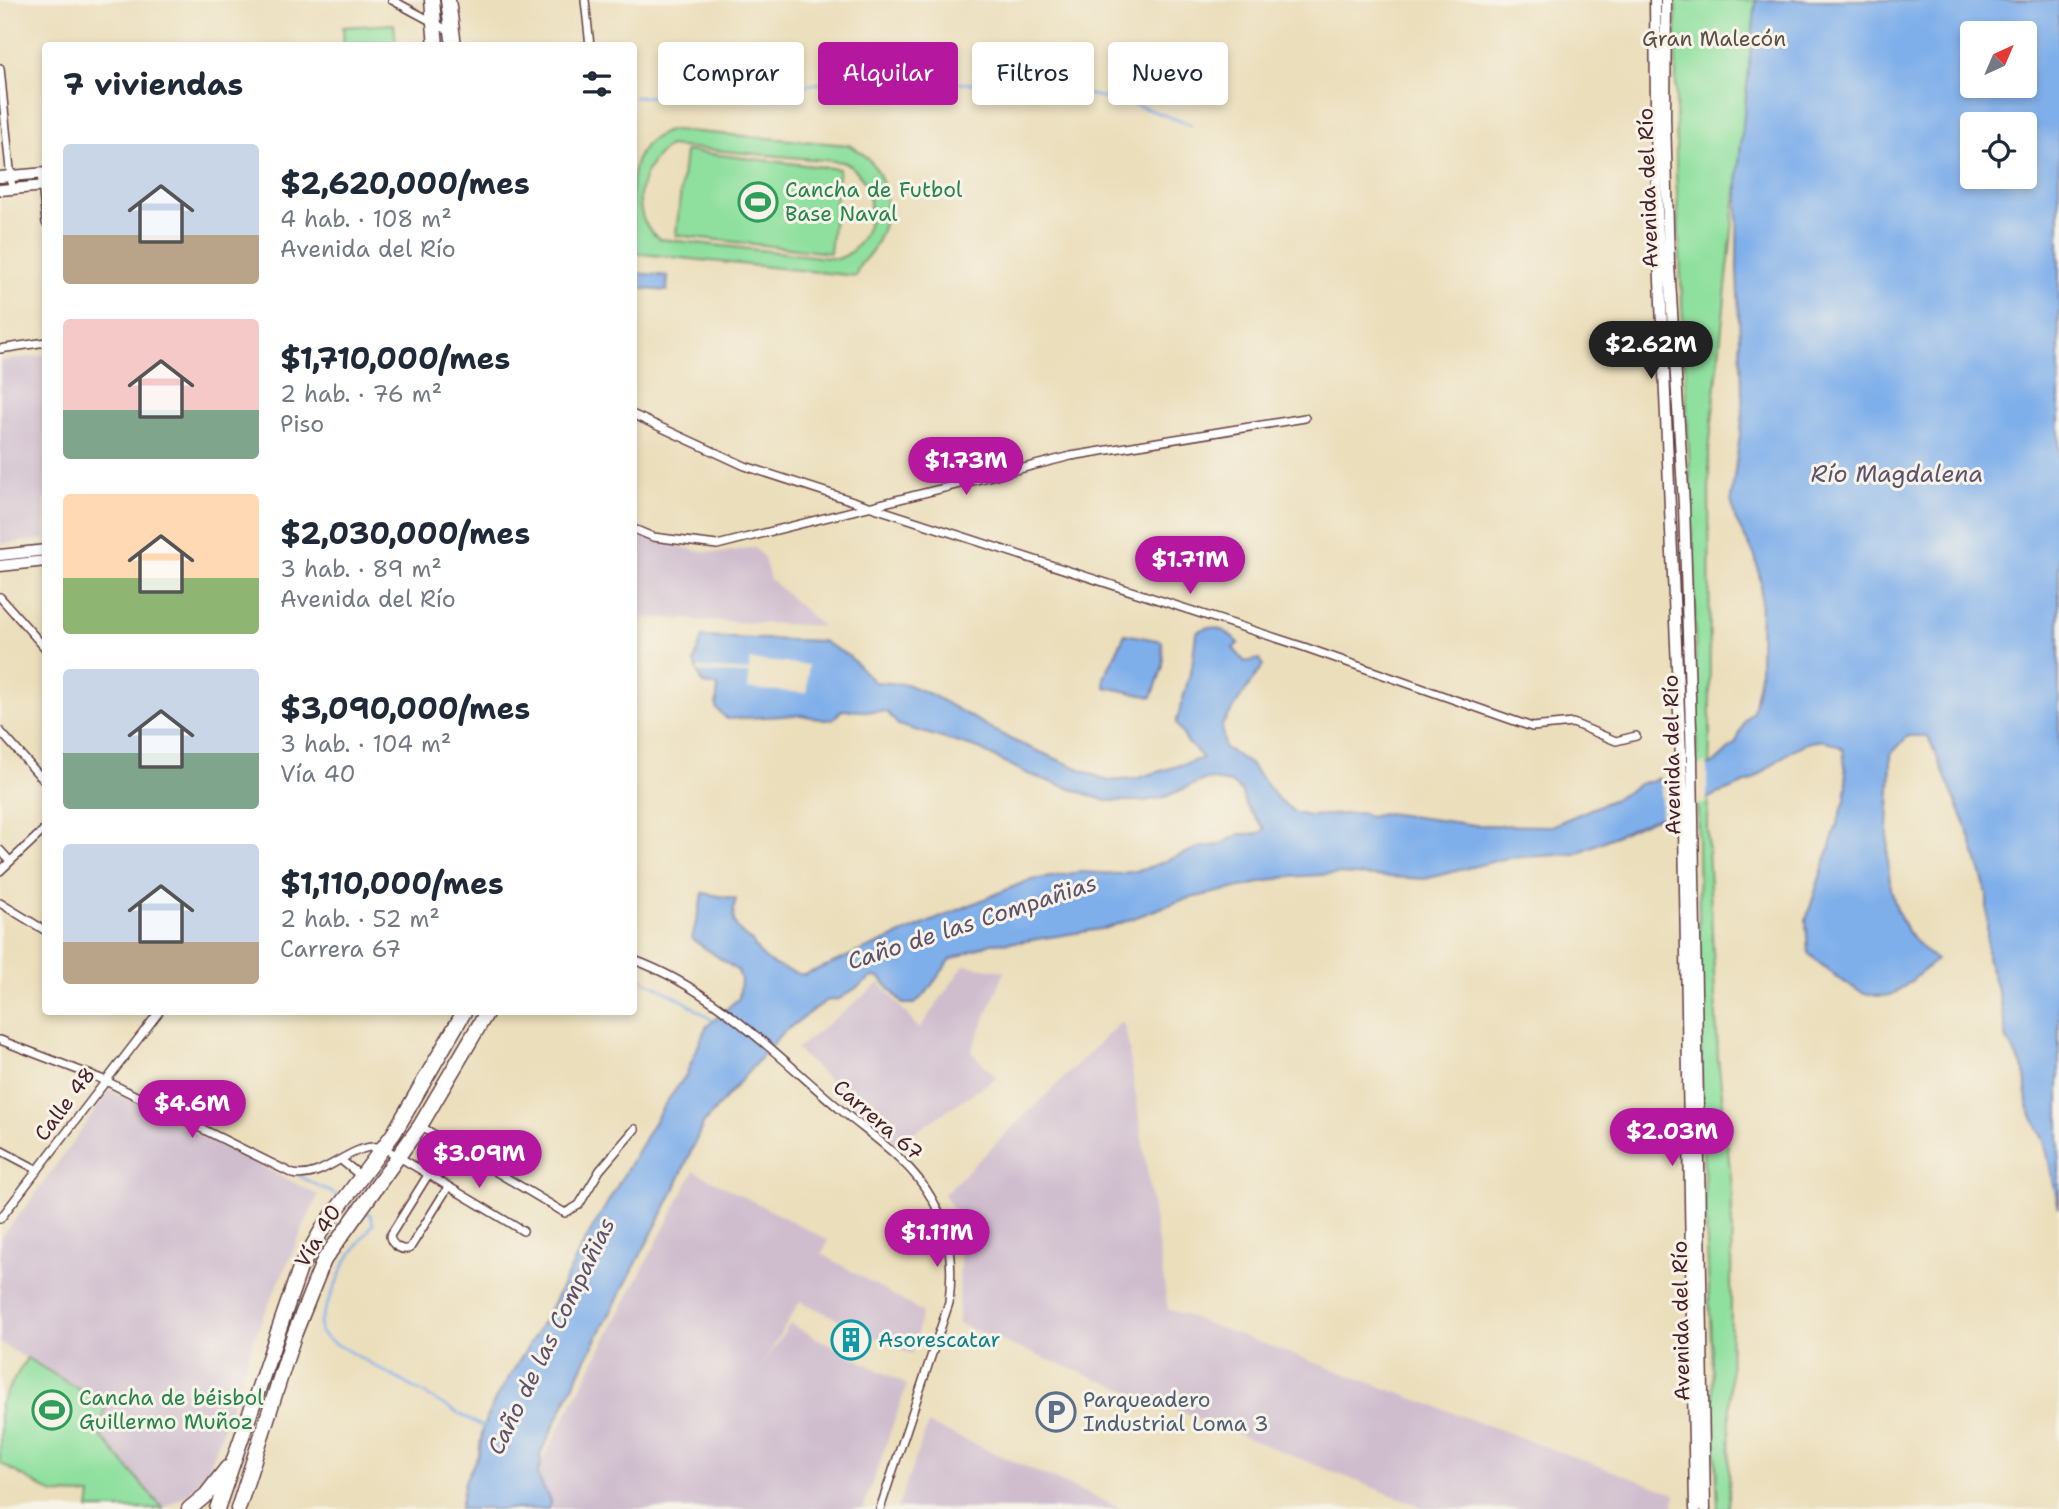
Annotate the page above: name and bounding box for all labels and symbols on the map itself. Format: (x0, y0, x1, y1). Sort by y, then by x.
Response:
north arrow (1960, 21, 2037, 98)
park label: Gran Malecón (1642, 25, 1786, 53)
street label: Avenida del Río (1631, 107, 1665, 269)
place label: Cancha de Futbol Base Naval (785, 176, 963, 228)
sports icon: Cancha de Futbol Base Naval (737, 181, 779, 223)
pin: $2.62M (1594, 322, 1708, 381)
pin: $1.73M (909, 438, 1023, 497)
water label: Río Magdalena (1811, 459, 1983, 489)
pin: $1.71M (1133, 536, 1247, 596)
street label: Avenida del Río (1657, 675, 1687, 835)
water label: Caño de las Compañias (843, 867, 1101, 977)
street label: Calle 48 (28, 1061, 102, 1147)
street label: Carrera 67 (827, 1073, 929, 1167)
pin: $4.6M (143, 1080, 241, 1140)
pin: $2.03M (1615, 1108, 1729, 1168)
pin: $3.09M (422, 1130, 536, 1190)
street label: Vía 40 (288, 1199, 348, 1273)
pin: $1.11M (880, 1210, 994, 1269)
water label: Caño de las Compañias (480, 1212, 622, 1460)
street label: Avenida del Río (1666, 1241, 1696, 1401)
building icon: Asorescatar (830, 1319, 872, 1361)
place label: Asorescatar (878, 1326, 1000, 1354)
place label: Cancha de béisbol Guillermo Muñoz (79, 1384, 264, 1436)
place label: Parqueadero Industrial Loma 3 (1083, 1386, 1269, 1438)
sports icon: Cancha de béisbol Guillermo Muñoz (31, 1389, 73, 1431)
parking icon: Parqueadero Industrial Loma 3 (1035, 1391, 1077, 1433)

